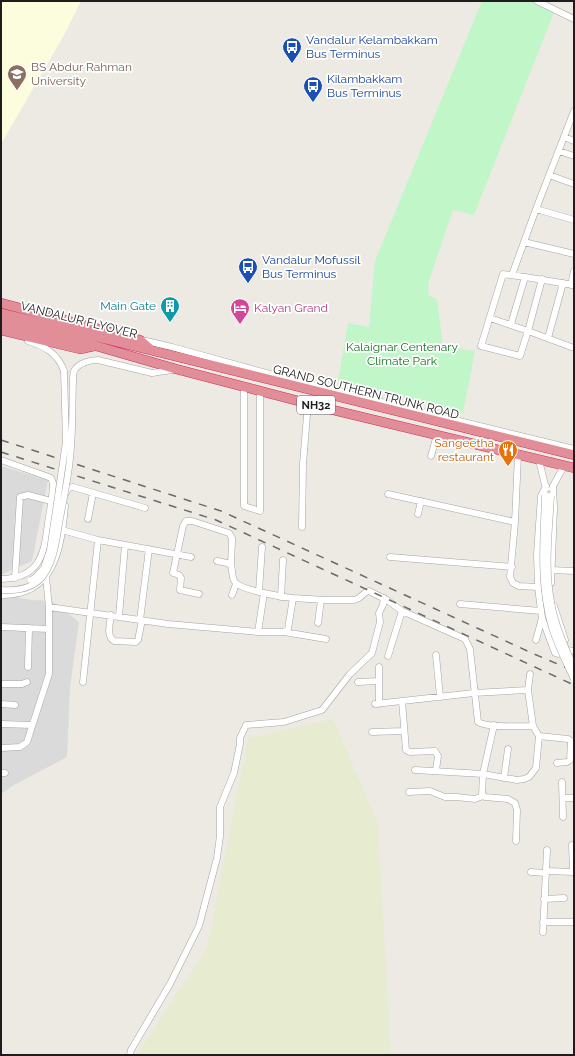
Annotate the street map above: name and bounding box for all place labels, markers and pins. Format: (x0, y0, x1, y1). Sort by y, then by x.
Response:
place label: Vandalur Kelambakkam Bus Terminus (306, 33, 438, 61)
bus stop icon: Vandalur Kelambakkam Bus Terminus (281, 36, 303, 64)
place label: BS Abdur Rahman University (31, 60, 132, 88)
school or university icon: BS Abdur Rahman University (6, 63, 28, 91)
place label: Kilambakkam Bus Terminus (327, 72, 402, 100)
bus stop icon: Kilambakkam Bus Terminus (302, 75, 324, 103)
place label: Vandalur Mofussil Bus Terminus (262, 253, 361, 281)
bus stop icon: Vandalur Mofussil Bus Terminus (237, 256, 259, 284)
building icon: Main Gate (159, 295, 181, 323)
hotel icon: Kalyan Grand (229, 297, 251, 325)
place label: Main Gate (100, 299, 156, 313)
place label: Kalyan Grand (254, 301, 328, 315)
place label: Sangeetha restaurant (434, 436, 494, 464)
restaurant icon: Sangeetha restaurant (497, 439, 519, 467)

